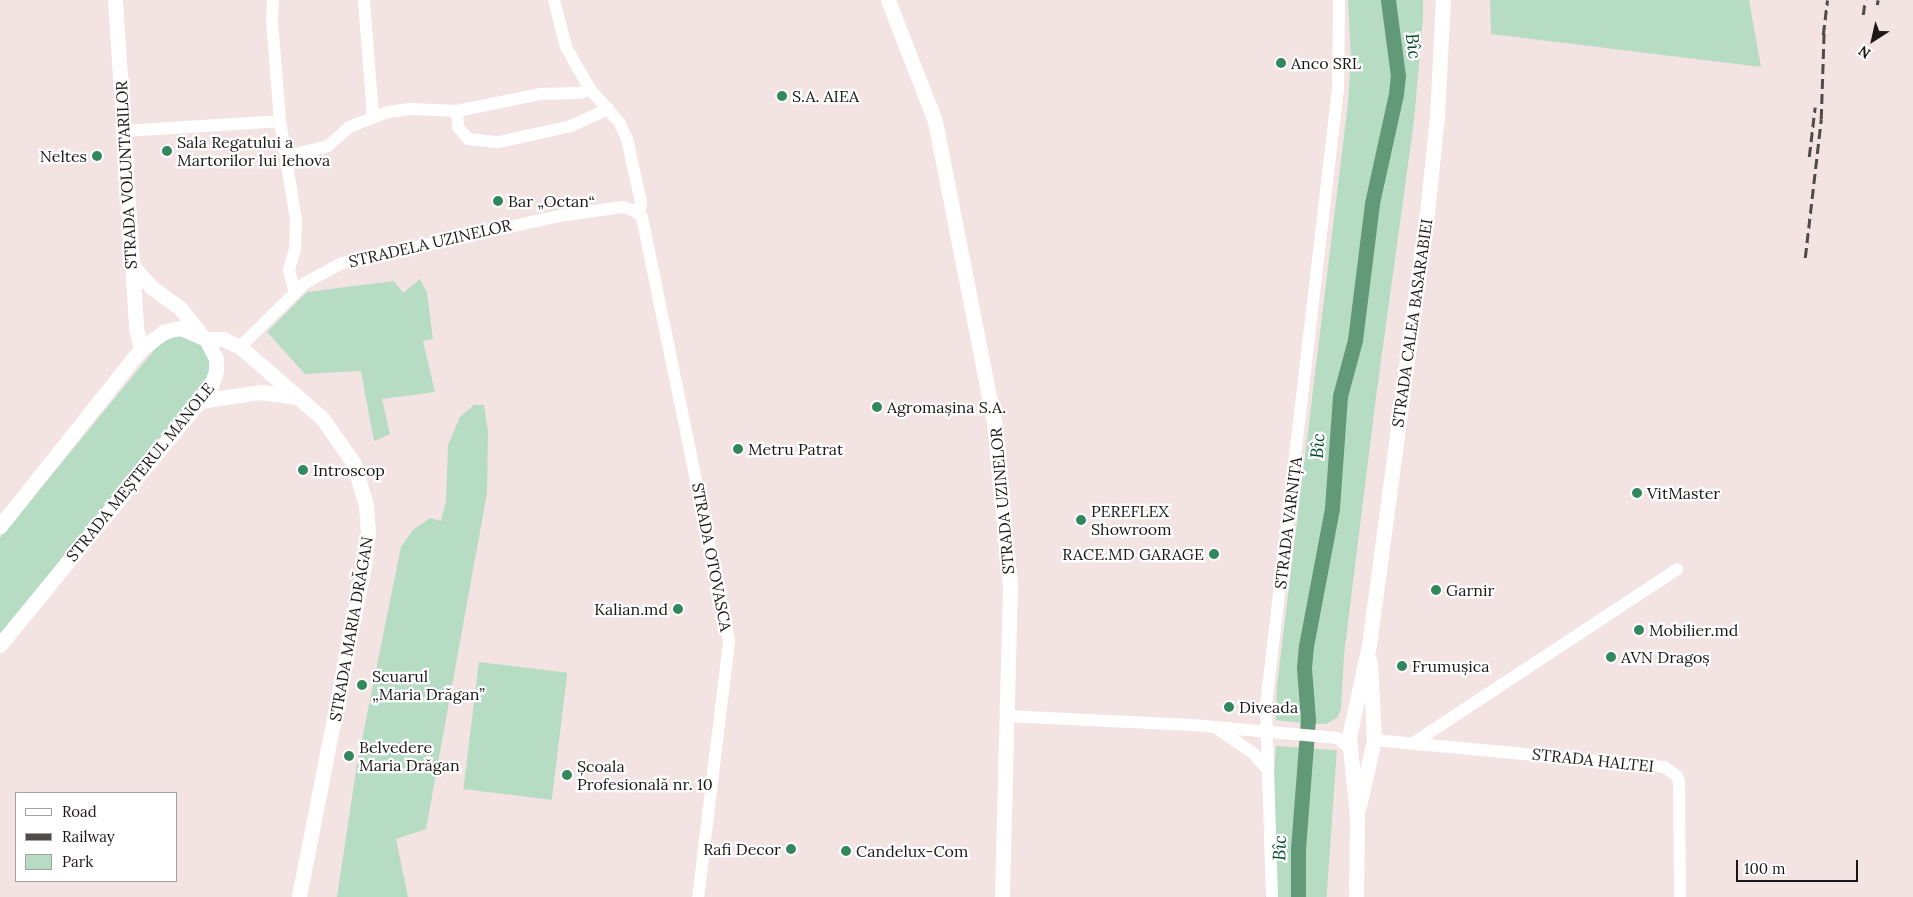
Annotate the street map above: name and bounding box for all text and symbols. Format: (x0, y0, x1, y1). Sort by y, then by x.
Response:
north arrow (1848, 15, 1898, 65)
water label: Bîc (1401, 32, 1425, 60)
text: N (1855, 42, 1874, 63)
place label: Anco SRL (1291, 53, 1361, 73)
marker: Anco SRL (1275, 57, 1287, 69)
street label: STRADA VOLUNTARILOR (111, 80, 141, 270)
place label: S.A. AIEA (792, 86, 859, 106)
marker: S.A. AIEA (776, 90, 788, 102)
place label: Sala Regatului a Martorilor lui Iehova (177, 132, 330, 170)
marker: Sala Regatului a Martorilor lui Iehova (161, 145, 173, 157)
place label: Neltes (40, 146, 87, 166)
marker: Neltes (91, 150, 103, 162)
place label: Bar „Octan“ (508, 191, 595, 211)
marker: Bar „Octan“ (492, 195, 504, 207)
street label: STRADELA UZINELOR (347, 215, 513, 271)
street label: STRADA CALEA BASARABIEI (1388, 217, 1436, 429)
street label: STRADA MEȘTERUL MANOLE (62, 379, 218, 565)
place label: Agromașina S.A. (887, 397, 1006, 417)
marker: Agromașina S.A. (871, 401, 883, 413)
street label: STRADA UZINELOR (986, 427, 1018, 575)
water label: Bîc (1306, 433, 1330, 459)
place label: Metru Patrat (748, 439, 843, 459)
marker: Metru Patrat (732, 443, 744, 455)
street label: STRADA VARNIȚA (1270, 456, 1306, 590)
place label: Introscop (313, 460, 385, 480)
marker: Introscop (297, 464, 309, 476)
street label: STRADA OTOVASCA (688, 481, 736, 633)
place label: VitMaster (1647, 483, 1720, 503)
marker: VitMaster (1631, 487, 1643, 499)
place label: PEREFLEX Showroom (1091, 501, 1172, 539)
marker: PEREFLEX Showroom (1075, 514, 1087, 526)
street label: STRADA MARIA DRĂGAN (325, 535, 377, 723)
place label: RACE.MD GARAGE (1062, 544, 1204, 564)
marker: RACE.MD GARAGE (1208, 548, 1220, 560)
place label: Garnir (1446, 580, 1494, 600)
marker: Garnir (1430, 584, 1442, 596)
place label: Kalian.md (594, 599, 668, 619)
marker: Kalian.md (672, 603, 684, 615)
place label: Mobilier.md (1649, 620, 1738, 640)
marker: Mobilier.md (1633, 624, 1645, 636)
place label: AVN Dragoș (1621, 647, 1710, 667)
marker: AVN Dragoș (1605, 651, 1617, 663)
place label: Frumușica (1412, 656, 1490, 676)
marker: Frumușica (1396, 660, 1408, 672)
place label: Scuarul „Maria Drăgan” (372, 666, 485, 704)
marker: Scuarul „Maria Drăgan” (356, 679, 368, 691)
place label: Diveada (1239, 697, 1298, 717)
marker: Diveada (1223, 701, 1235, 713)
place label: Belvedere Maria Drăgan (359, 737, 460, 775)
street label: STRADA HALTEI (1531, 744, 1655, 776)
marker: Belvedere Maria Drăgan (343, 750, 355, 762)
place label: Școala Profesională nr. 10 (577, 756, 713, 794)
marker: Școala Profesională nr. 10 (561, 769, 573, 781)
legend (15, 792, 178, 882)
text: Road (62, 802, 97, 821)
text: Railway (62, 827, 115, 846)
water label: Bîc (1269, 835, 1291, 861)
place label: Rafi Decor (703, 839, 781, 859)
place label: Candelux-Com (856, 841, 968, 861)
marker: Rafi Decor (785, 843, 797, 855)
marker: Candelux-Com (840, 845, 852, 857)
scale bar (1738, 850, 1860, 882)
text: Park (62, 852, 93, 871)
text: 100 m (1744, 859, 1785, 878)

